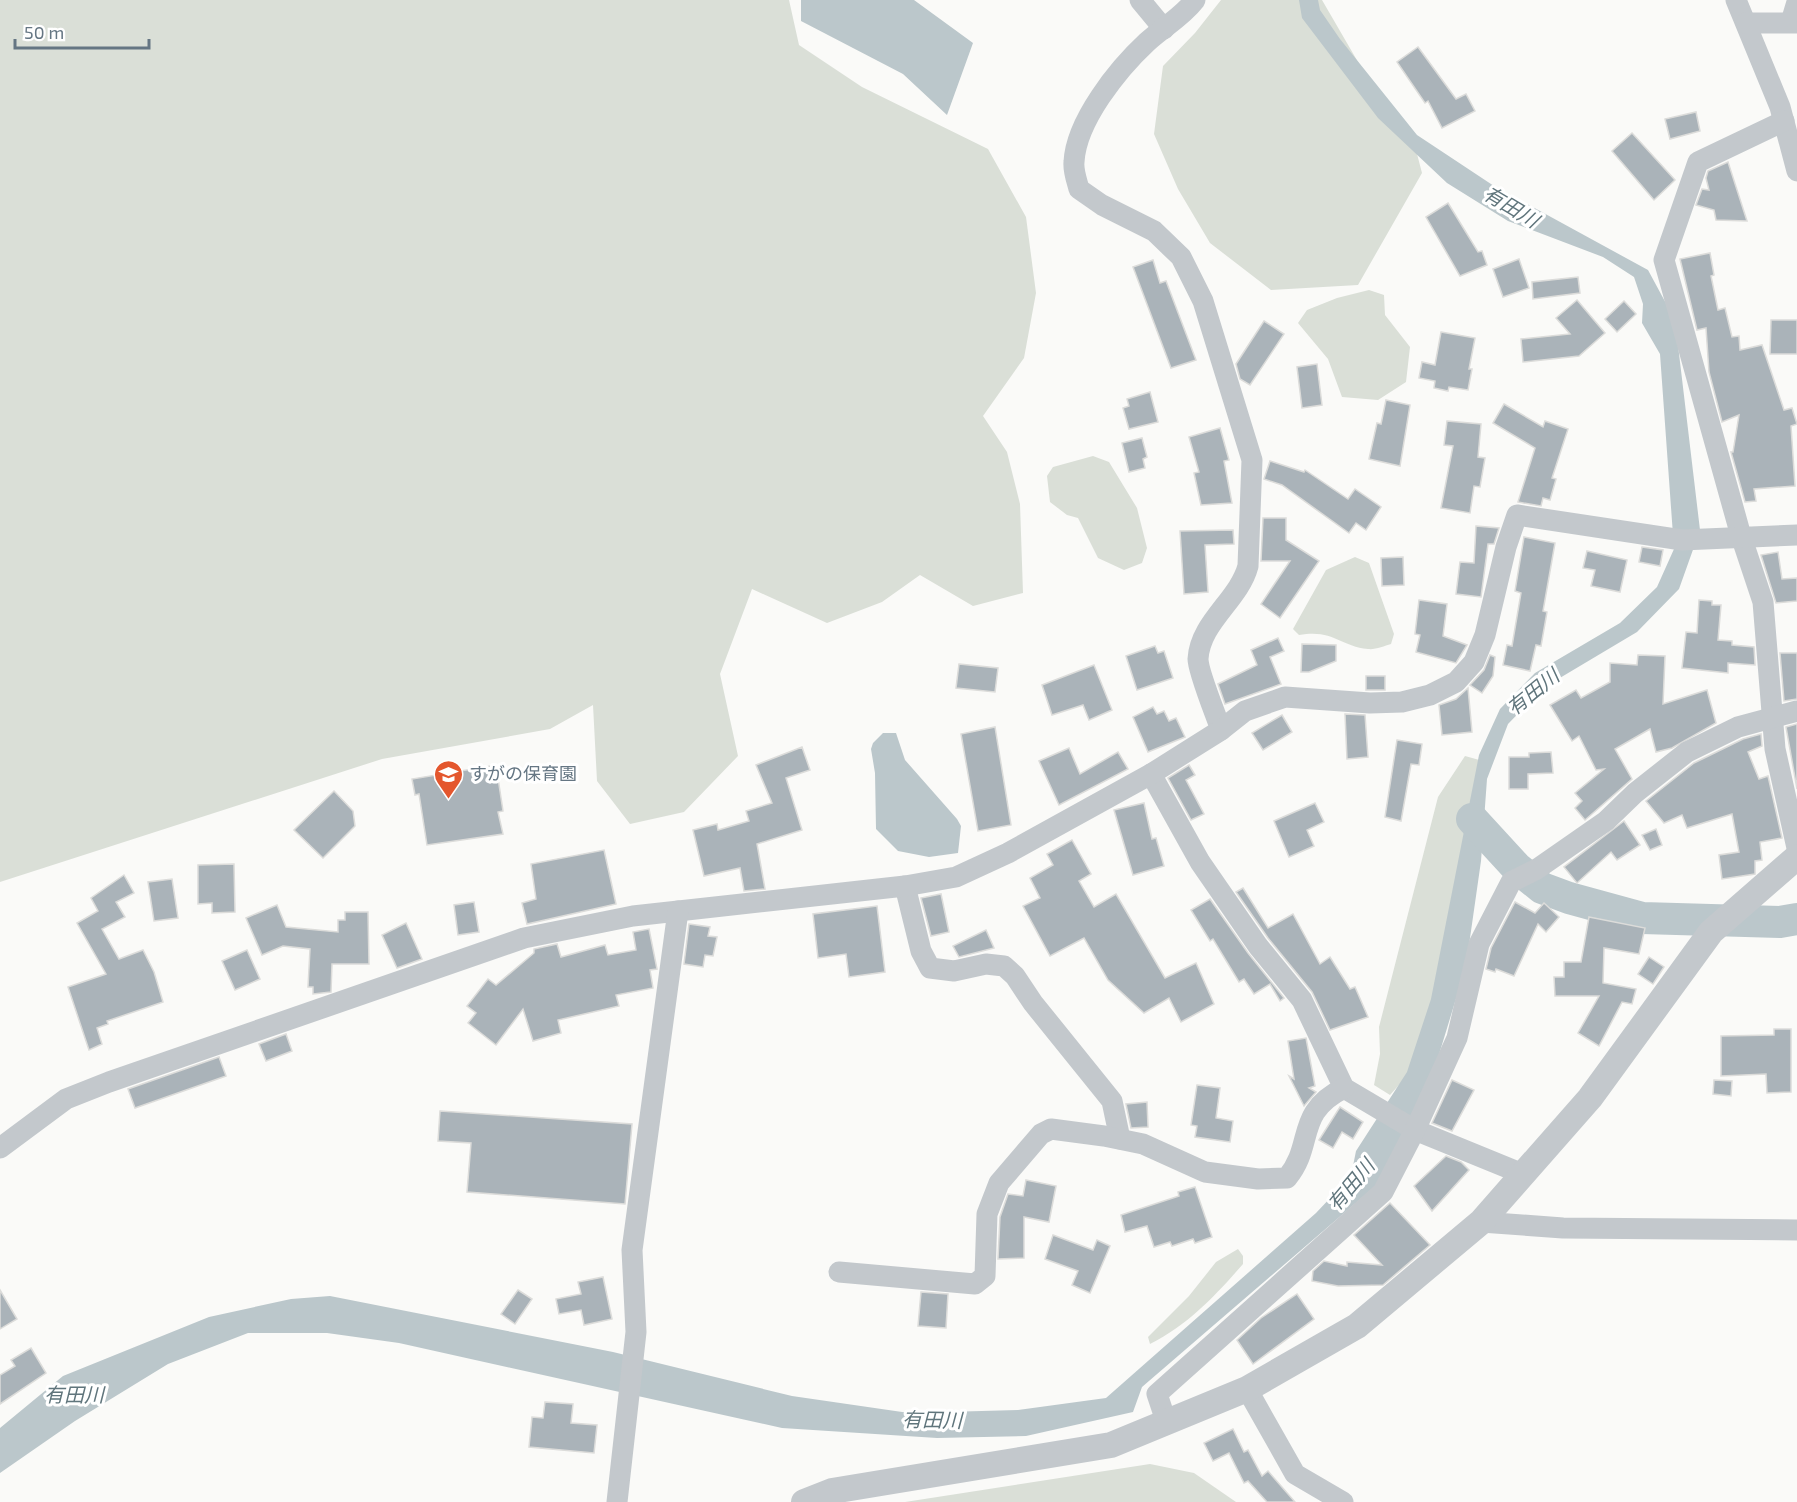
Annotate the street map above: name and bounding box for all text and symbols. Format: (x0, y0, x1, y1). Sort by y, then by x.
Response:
scale bar (15, 12, 148, 50)
text: 50 m (24, 21, 64, 43)
water label: 有田川 (1480, 180, 1545, 233)
water label: 有田川 (1502, 662, 1565, 719)
school or university icon: すがの保育園 (432, 758, 464, 800)
place label: すがの保育園 (469, 762, 577, 784)
water label: 有田川 (1322, 1152, 1380, 1215)
water label: 有田川 (44, 1382, 106, 1406)
water label: 有田川 (902, 1406, 964, 1432)

